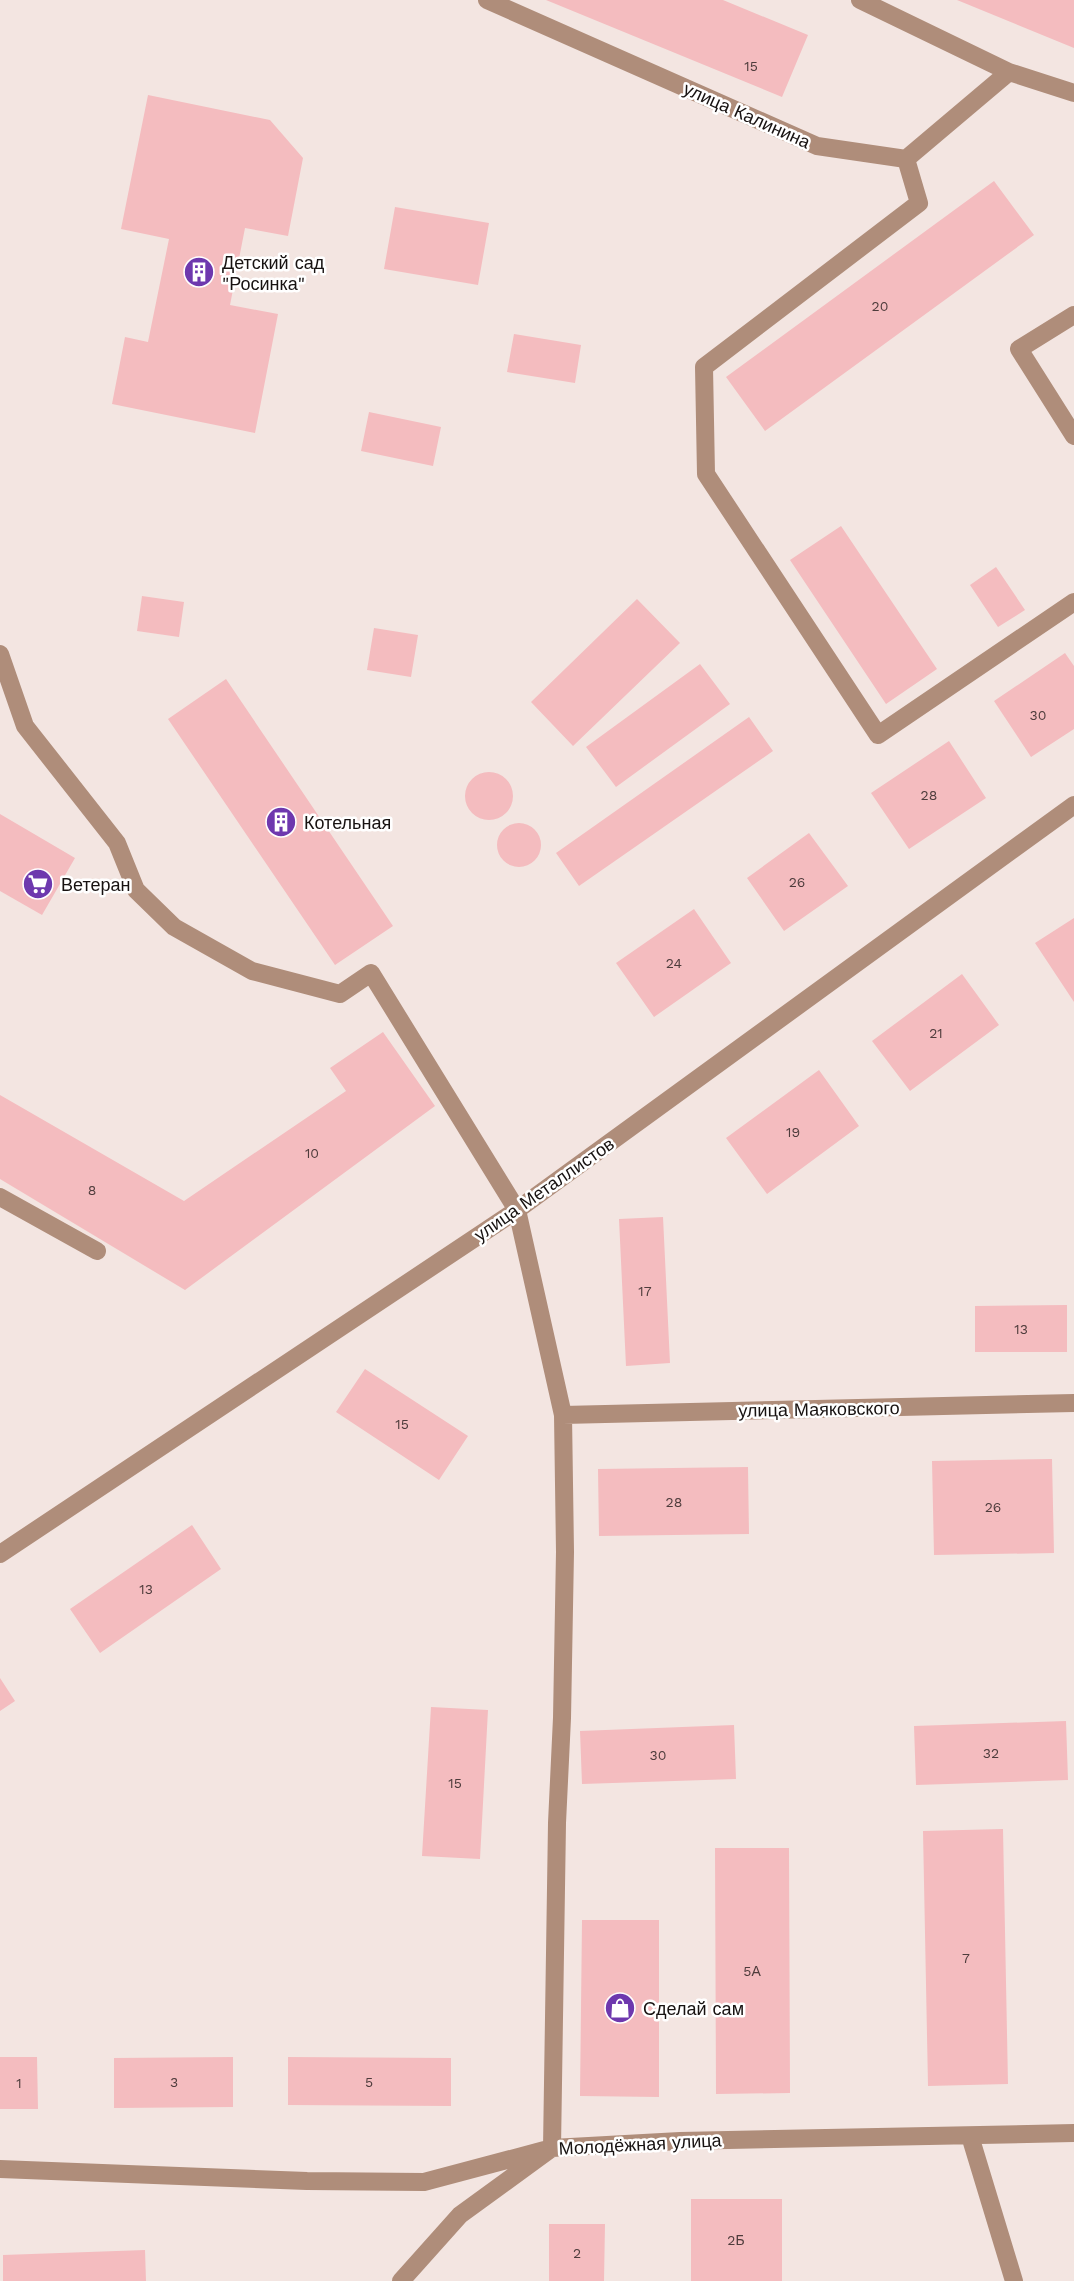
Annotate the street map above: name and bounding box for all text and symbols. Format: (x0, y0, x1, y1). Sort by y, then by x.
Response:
house number: 15 (744, 58, 758, 74)
street label: улица Калинина (680, 78, 815, 153)
place label: Детский сад "Росинка" (222, 252, 325, 294)
building icon: Детский сад "Росинка" (182, 255, 216, 289)
house number: 20 (872, 298, 888, 314)
house number: 30 (1030, 707, 1046, 723)
house number: 28 (921, 787, 937, 803)
building icon: Котельная (264, 805, 298, 839)
place label: Котельная (304, 812, 391, 833)
supermarket icon: Ветеран (21, 867, 55, 901)
place label: Ветеран (61, 874, 130, 895)
house number: 26 (789, 874, 805, 890)
house number: 24 (666, 955, 682, 971)
house number: 21 (929, 1025, 943, 1041)
house number: 19 (786, 1124, 800, 1140)
street label: улица Металлистов (470, 1133, 618, 1245)
house number: 10 (305, 1145, 319, 1161)
house number: 8 (88, 1182, 96, 1198)
house number: 17 (638, 1283, 652, 1299)
house number: 13 (1014, 1321, 1028, 1337)
street label: улица Маяковского (738, 1397, 900, 1421)
house number: 15 (395, 1416, 409, 1432)
house number: 28 (666, 1494, 682, 1510)
house number: 26 (985, 1499, 1001, 1515)
house number: 13 (139, 1581, 153, 1597)
house number: 32 (983, 1745, 999, 1761)
house number: 30 (650, 1747, 666, 1763)
house number: 15 (448, 1775, 462, 1791)
house number: 7 (962, 1950, 970, 1966)
house number: 5А (743, 1963, 761, 1979)
shop icon: Сделай сам (603, 1991, 637, 2025)
place label: Сделай сам (643, 1998, 744, 2019)
house number: 3 (170, 2074, 178, 2090)
house number: 5 (365, 2074, 373, 2090)
house number: 1 (16, 2075, 22, 2091)
street label: Молодёжная улица (558, 2129, 723, 2159)
house number: 2Б (727, 2232, 745, 2248)
house number: 2 (573, 2245, 581, 2261)

